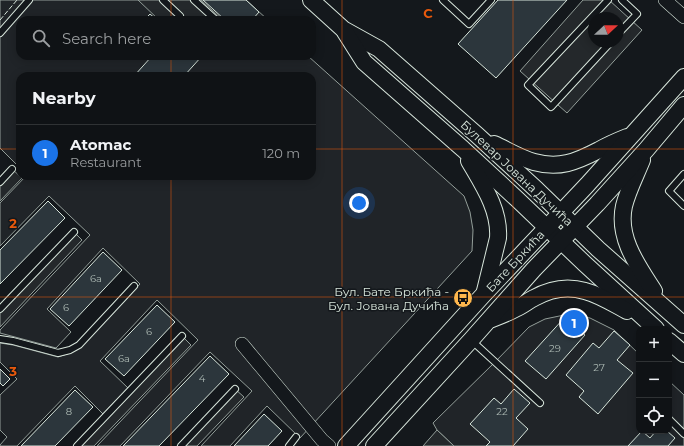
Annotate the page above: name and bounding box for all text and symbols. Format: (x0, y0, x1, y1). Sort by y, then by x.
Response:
text: C (423, 5, 433, 21)
north arrow (588, 12, 624, 48)
search box (16, 16, 316, 60)
icon: search (30, 27, 52, 49)
text: Search here (62, 29, 151, 48)
text: Nearby (32, 88, 96, 108)
street label: Булевар Јована Дучића (458, 117, 576, 229)
text: Atomac (70, 135, 131, 154)
text: 1 (42, 145, 48, 161)
text: 120 m (262, 145, 300, 161)
text: Restaurant (70, 154, 141, 170)
your location (349, 193, 369, 213)
text: 2 (9, 215, 17, 231)
street label: Бате Бркића (483, 227, 547, 295)
house number: 6a (90, 272, 102, 285)
place label: Бул. Бате Бркића - Бул. Јована Дучића (328, 284, 449, 313)
bus stop icon: Бул. Бате Бркића - Бул. Јована Дучића (452, 287, 474, 309)
house number: 6 (63, 301, 69, 314)
pin: 1 (561, 308, 587, 338)
house number: 6 (146, 325, 152, 338)
map controls (636, 326, 672, 434)
button: + (636, 326, 672, 362)
house number: 29 (549, 342, 561, 355)
house number: 6a (118, 352, 130, 365)
house number: 27 (593, 361, 605, 374)
button: − (636, 362, 672, 398)
text: 3 (8, 363, 17, 379)
house number: 4 (199, 372, 206, 385)
button: locate (636, 398, 672, 434)
house number: 8 (66, 405, 72, 418)
house number: 22 (496, 405, 508, 418)

